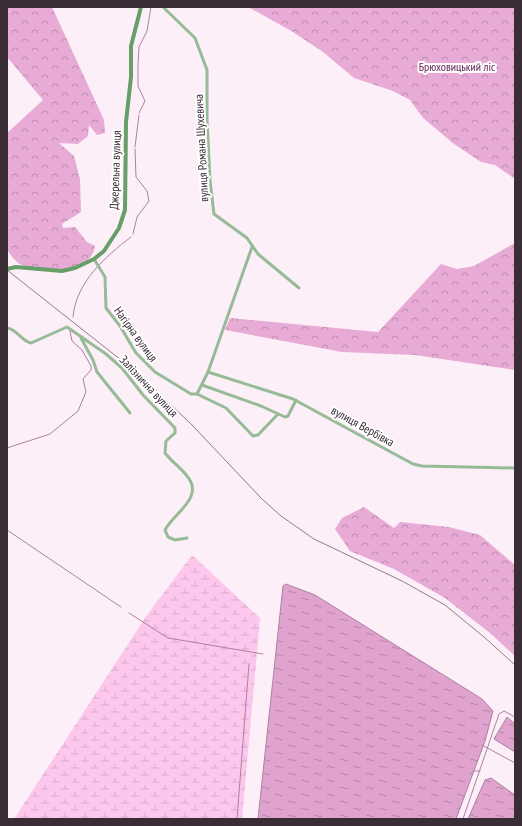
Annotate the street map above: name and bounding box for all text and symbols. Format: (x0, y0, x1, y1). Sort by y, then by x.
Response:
park label: Брюховицький ліс (419, 59, 496, 74)
street label: вулиця Романа Шухевича (191, 94, 211, 202)
street label: Джерельна вулиця (106, 130, 124, 210)
street label: Нагірна вулиця (111, 304, 161, 365)
street label: Залізнична вулиця (117, 352, 182, 420)
street label: вулиця Вербівка (329, 403, 397, 450)

